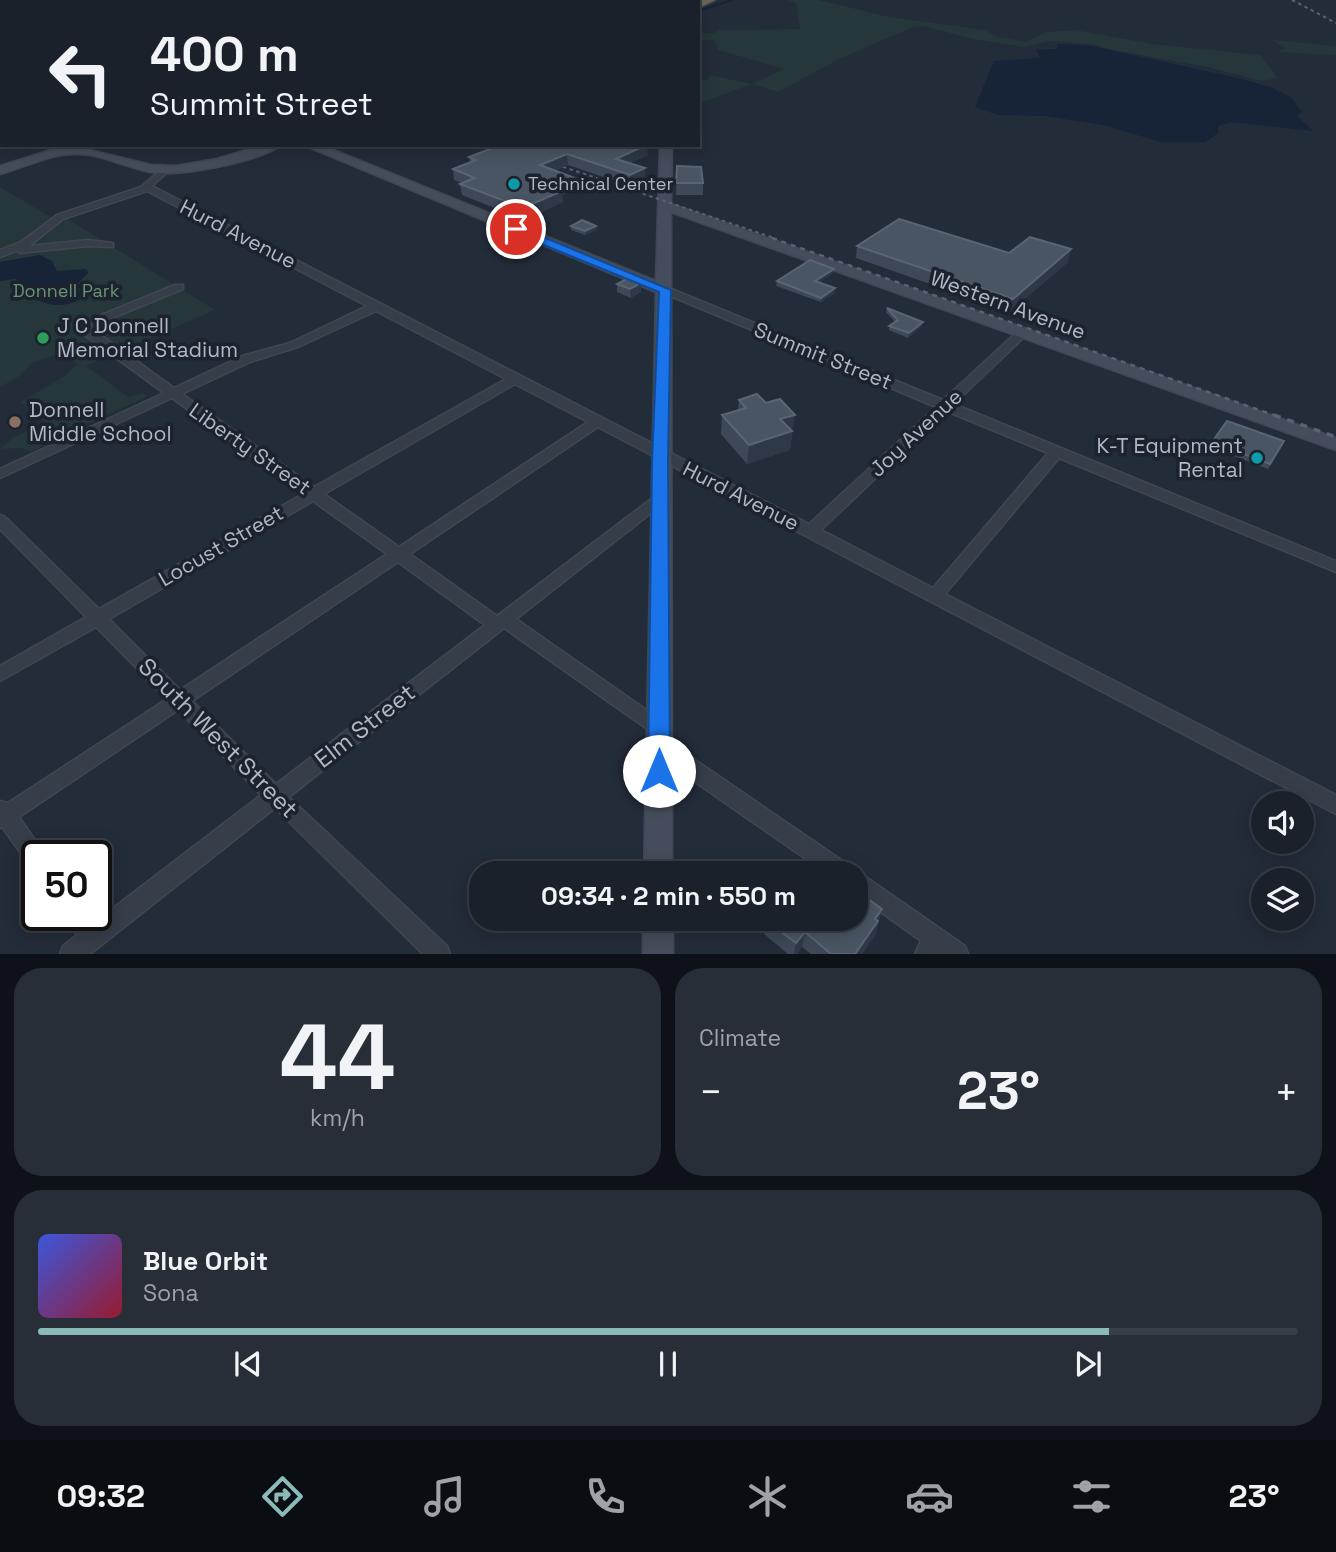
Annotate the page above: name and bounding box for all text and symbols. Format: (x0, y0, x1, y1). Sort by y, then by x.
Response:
text: 400 m (150, 23, 299, 85)
icon: left (35, 28, 126, 119)
text: Summit Street (150, 84, 373, 124)
place label: Technical Center (528, 172, 673, 195)
marker: Technical Center (506, 176, 522, 192)
street label: Hurd Avenue (176, 193, 301, 274)
pin (486, 199, 546, 259)
icon: arrive (497, 210, 535, 248)
street label: Western Avenue (927, 264, 1089, 345)
park label: Donnell Park (13, 279, 120, 302)
place label: J C Donnell Memorial Stadium (57, 312, 238, 363)
street label: Summit Street (750, 316, 896, 395)
marker: J C Donnell Memorial Stadium (35, 330, 51, 346)
street label: Joy Avenue (864, 383, 968, 482)
place label: Donnell Middle School (29, 396, 172, 447)
street label: Liberty Street (184, 397, 316, 501)
marker: Donnell Middle School (7, 414, 23, 430)
place label: K-T Equipment Rental (1097, 432, 1243, 483)
marker: K-T Equipment Rental (1249, 450, 1265, 466)
street label: Hurd Avenue (679, 455, 804, 536)
street label: Locust Street (153, 499, 288, 592)
street label: South West Street (132, 651, 305, 824)
street label: Elm Street (308, 677, 421, 775)
position arrow (622, 734, 696, 808)
map controls (1251, 791, 1314, 931)
button: sound (1251, 791, 1314, 854)
speed limit sign: 50 (21, 840, 112, 931)
button: layers (1251, 868, 1314, 931)
text: 09:34 · 2 min · 550 m (541, 879, 796, 913)
text: 44 (280, 999, 395, 1116)
text: Climate (699, 1023, 781, 1053)
text: 23° (957, 1058, 1040, 1124)
text: − (699, 1068, 723, 1116)
text: + (1274, 1068, 1298, 1116)
text: km/h (310, 1103, 365, 1133)
text: Blue Orbit (143, 1244, 268, 1278)
text: Sona (143, 1278, 199, 1308)
icon: previous (229, 1345, 267, 1383)
icon: pause (649, 1345, 687, 1383)
icon: next (1069, 1345, 1107, 1383)
icon: directions (258, 1472, 307, 1521)
icon: music (420, 1472, 469, 1521)
icon: phone (581, 1472, 630, 1521)
icon: climate (743, 1472, 792, 1521)
icon: car (905, 1472, 954, 1521)
icon: filters (1067, 1472, 1116, 1521)
text: 09:32 (56, 1476, 145, 1516)
text: 23° (1228, 1476, 1280, 1516)

